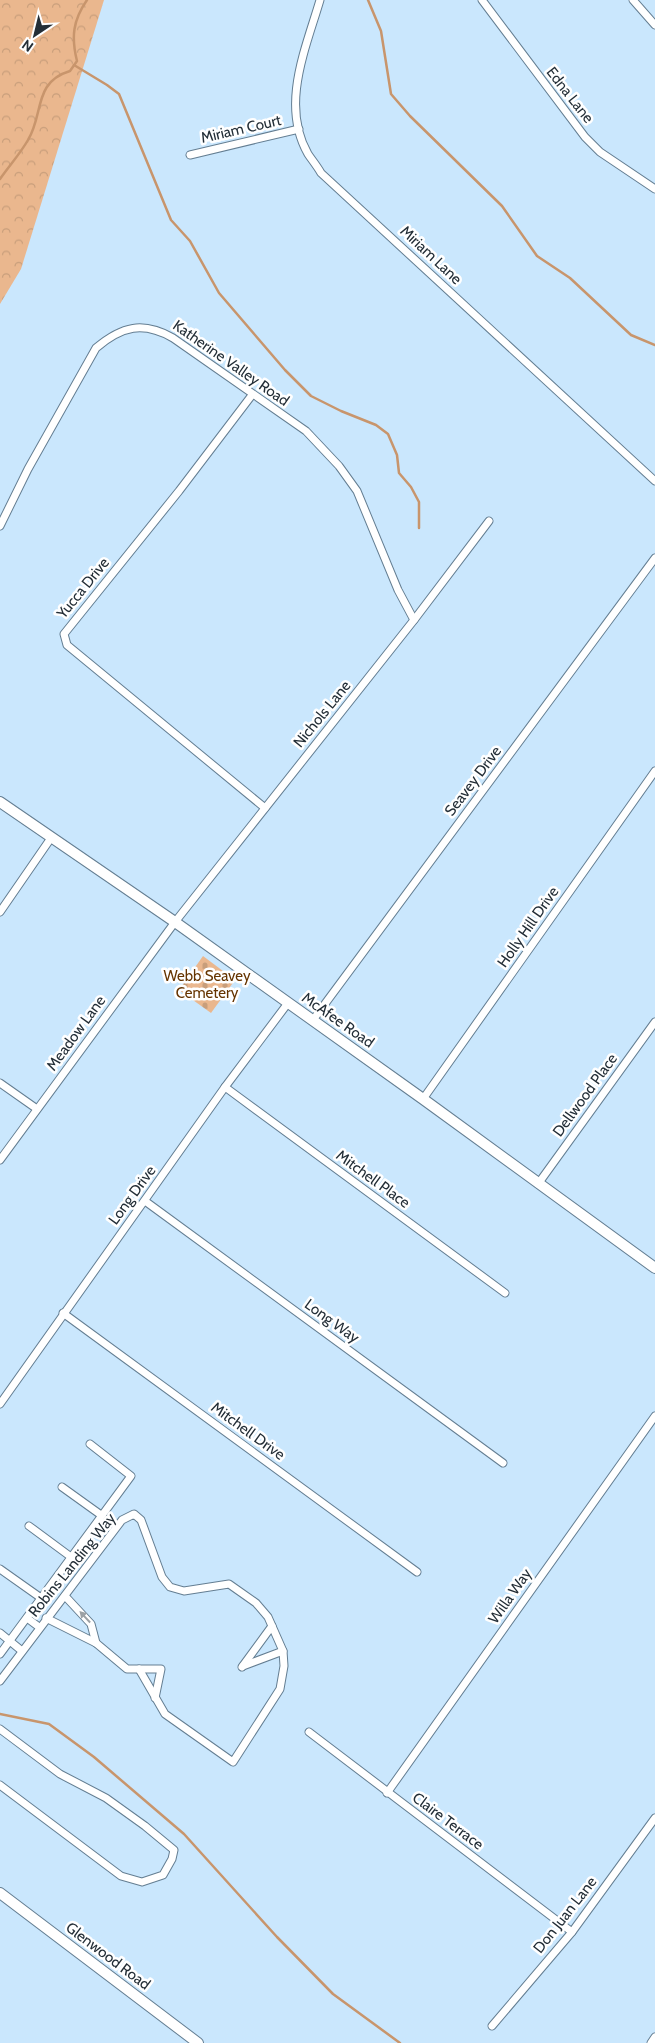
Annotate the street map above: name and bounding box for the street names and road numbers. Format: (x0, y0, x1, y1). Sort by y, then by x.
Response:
street label: Edna Lane (543, 63, 598, 127)
street label: Miriam Court (199, 111, 283, 147)
street label: Miriam Lane (396, 222, 466, 288)
street label: Katherine Valley Road (169, 316, 293, 410)
street label: Yucca Drive (52, 554, 113, 623)
street label: Nichols Lane (290, 677, 355, 751)
street label: Seavey Drive (441, 742, 505, 819)
street label: Holly Hill Drive (494, 883, 563, 971)
street label: McAfee Road (298, 989, 378, 1051)
street label: Meadow Lane (43, 992, 109, 1074)
street label: Dellwood Place (549, 1050, 621, 1140)
street label: Mitchell Place (333, 1146, 414, 1212)
street label: Long Drive (105, 1162, 160, 1228)
street label: Long Way (301, 1295, 363, 1347)
street label: Mitchell Drive (208, 1398, 289, 1464)
street label: Robins Landing Way (25, 1509, 120, 1621)
street label: Willa Way (485, 1565, 536, 1627)
street label: Claire Terrace (409, 1788, 487, 1854)
street label: Don Juan Lane (530, 1873, 601, 1957)
street label: Glenwood Road (62, 1918, 154, 1994)

